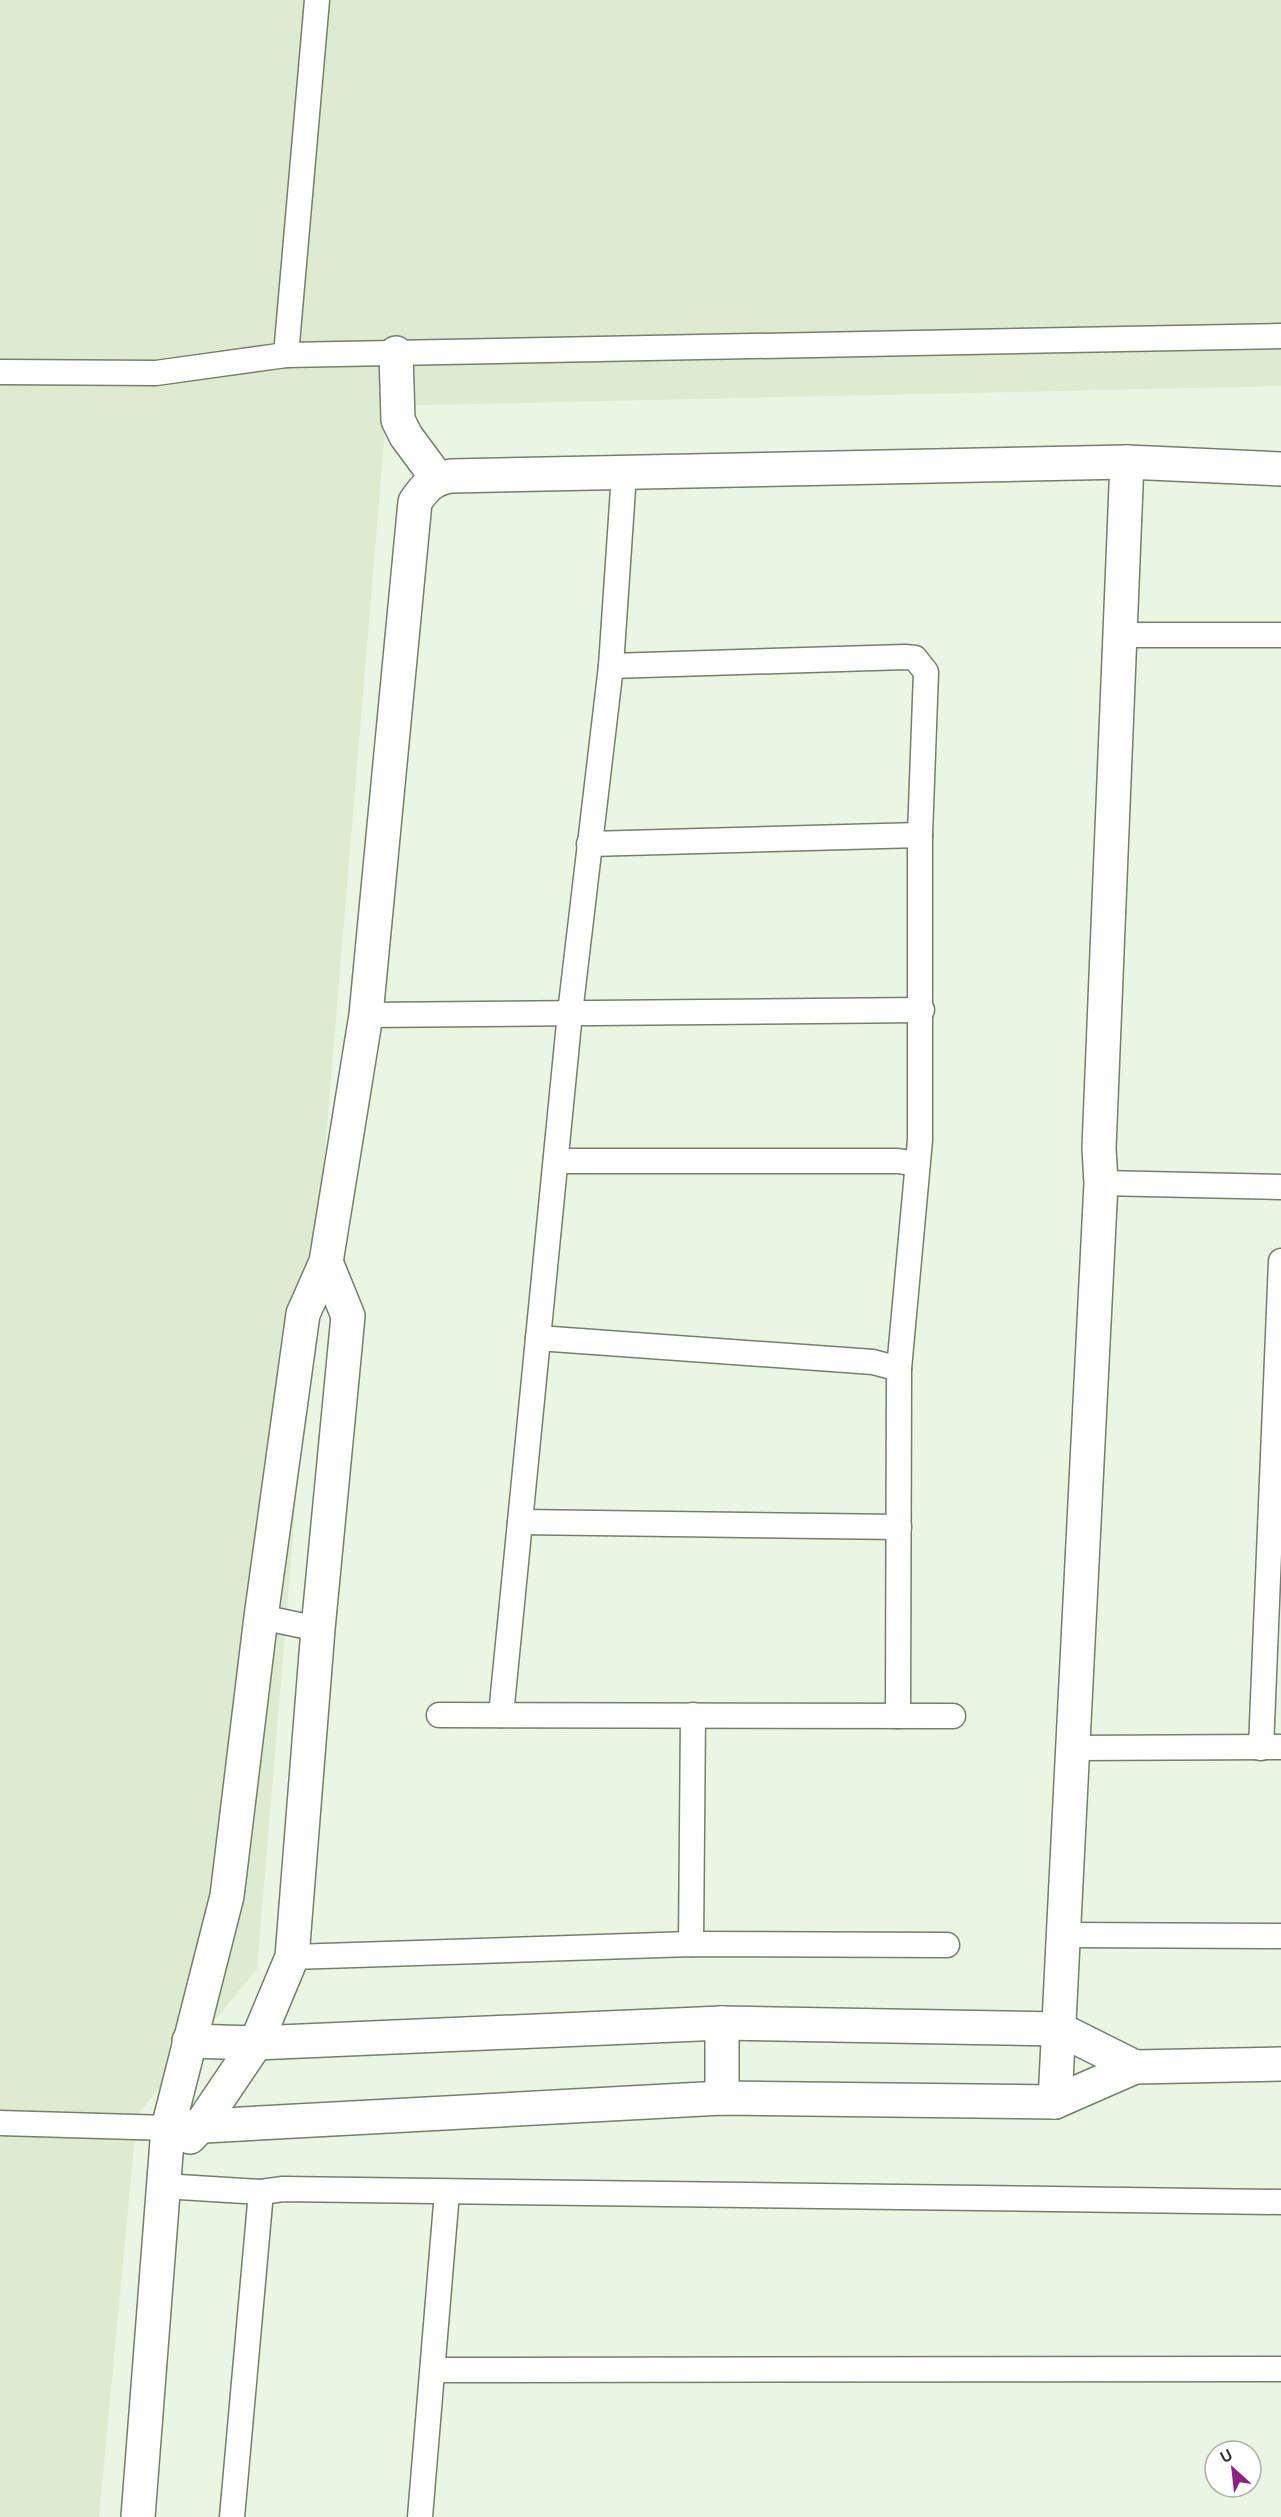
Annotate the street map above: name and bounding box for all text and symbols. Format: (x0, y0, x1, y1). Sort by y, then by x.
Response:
north arrow (1203, 2439, 1263, 2499)
text: U (1217, 2446, 1237, 2469)

